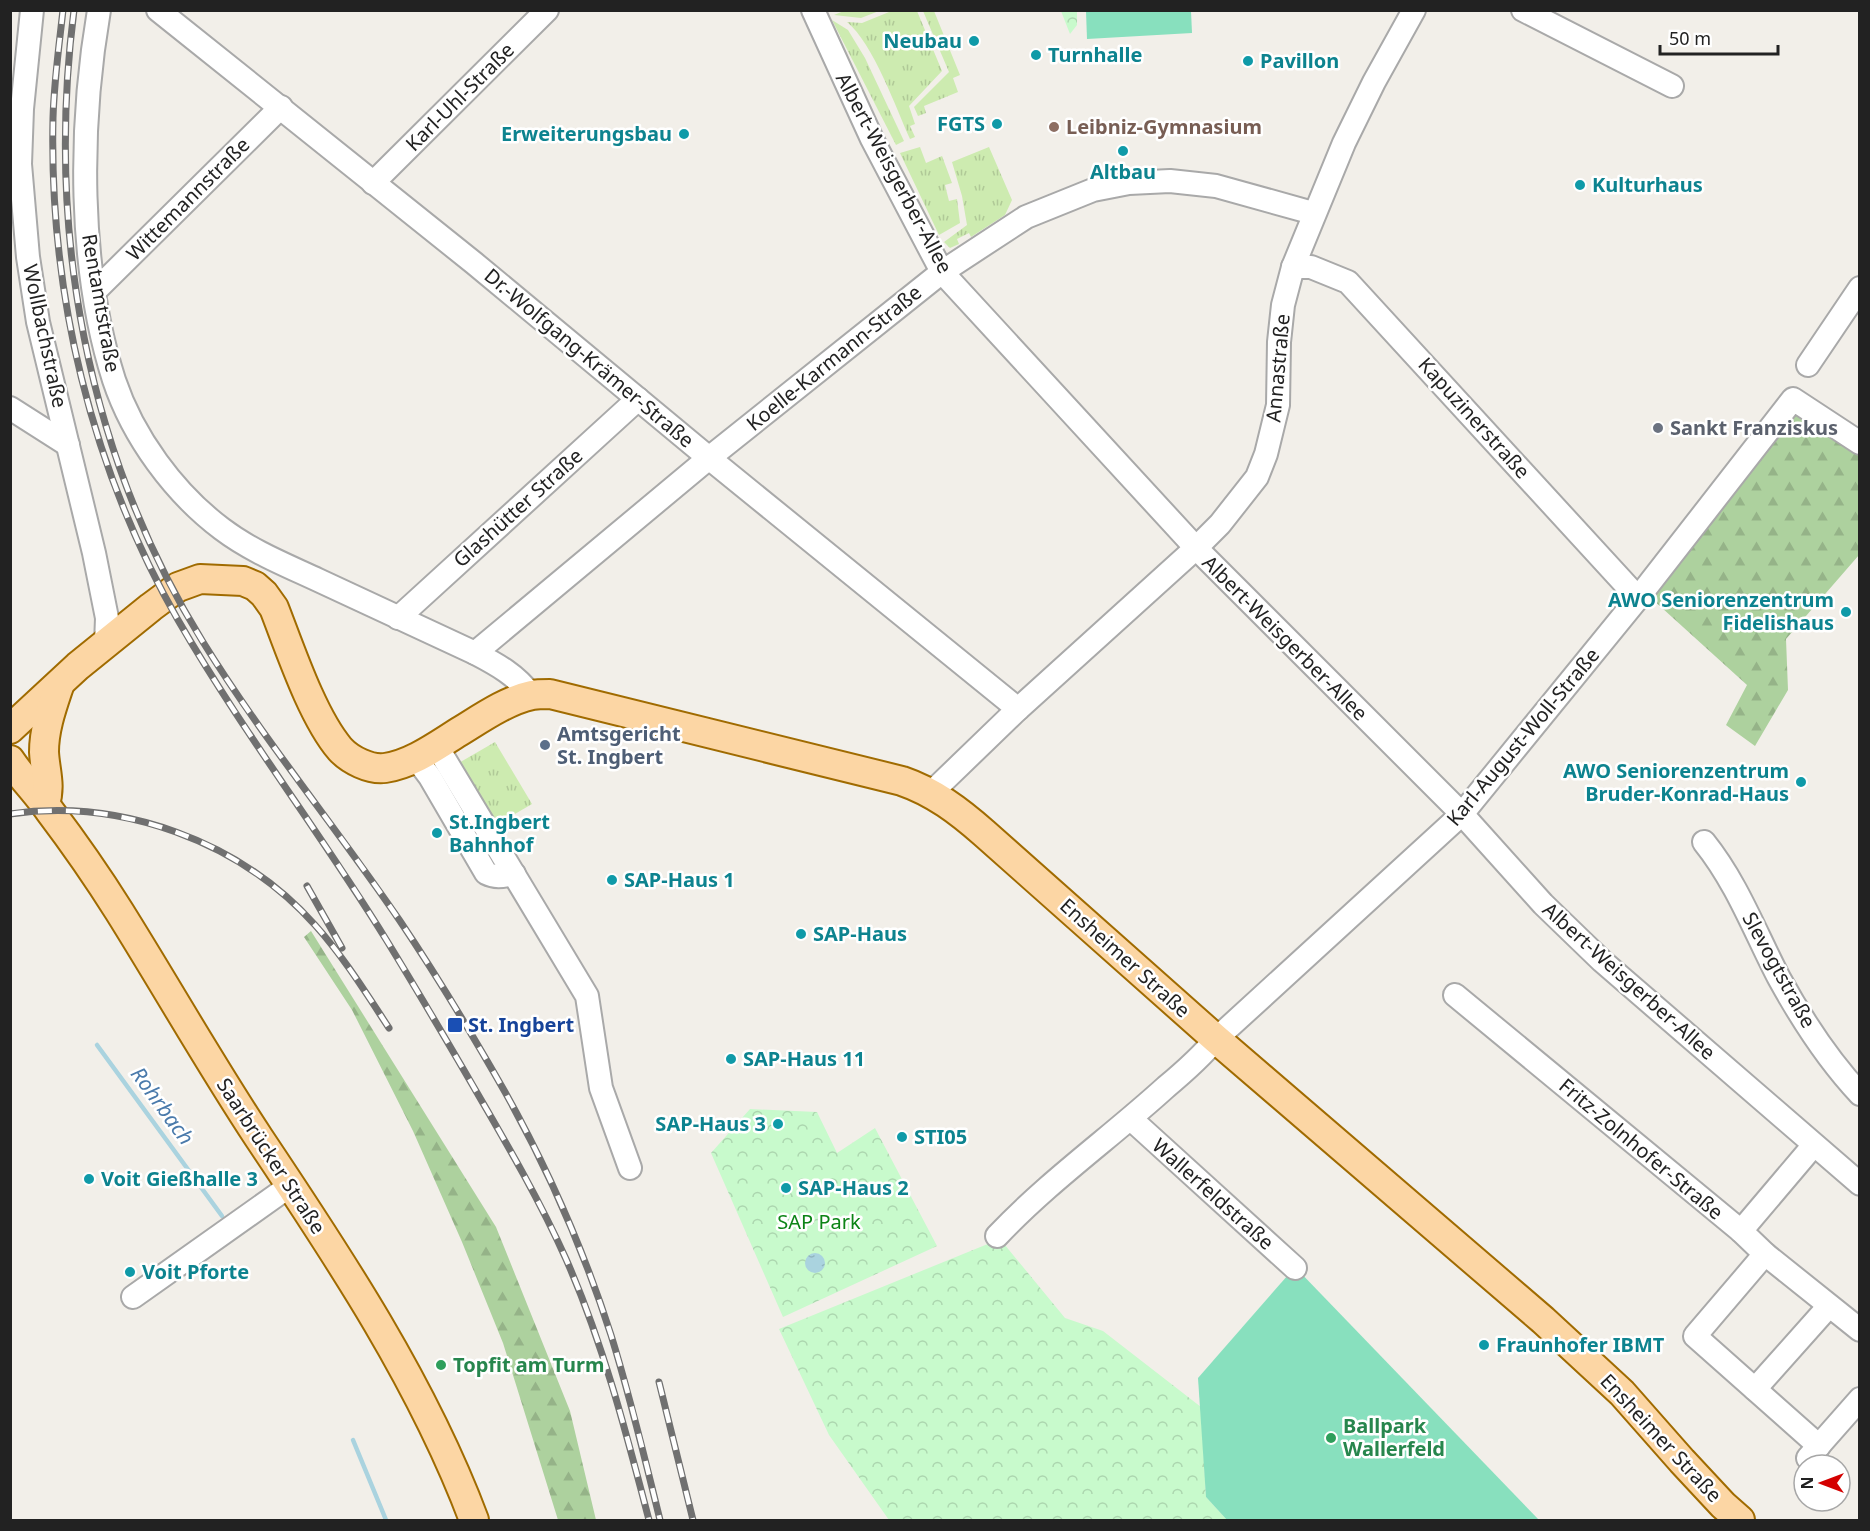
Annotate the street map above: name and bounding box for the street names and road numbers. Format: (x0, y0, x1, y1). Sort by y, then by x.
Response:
street label: Karl-Uhl-Straße (399, 36, 520, 157)
street label: Albert-Weisgerber-Allee (830, 68, 959, 278)
street label: Wittemannstraße (120, 131, 255, 266)
street label: Rentamtstraße (76, 232, 127, 374)
street label: Wollbachstraße (17, 262, 74, 410)
street label: Dr.-Wolfgang-Krämer-Straße (479, 262, 700, 453)
street label: Koelle-Karmann-Straße (741, 279, 927, 437)
street label: Annastraße (1259, 313, 1296, 423)
street label: Kapuzinerstraße (1413, 351, 1536, 484)
street label: Glashütter Straße (447, 442, 588, 573)
street label: Albert-Weisgerber-Allee (1197, 549, 1374, 726)
street label: Karl-August-Woll-Straße (1440, 642, 1605, 831)
street label: Ensheimer Straße (1054, 892, 1196, 1023)
street label: Albert-Weisgerber-Allee (1537, 896, 1721, 1065)
street label: Slevogtstraße (1736, 907, 1822, 1033)
street label: Fritz-Zolnhofer-Straße (1554, 1072, 1729, 1225)
street label: Saarbrücker Straße (211, 1073, 332, 1239)
street label: Wallerfeldstraße (1147, 1132, 1280, 1255)
street label: Ensheimer Straße (1595, 1368, 1728, 1508)

